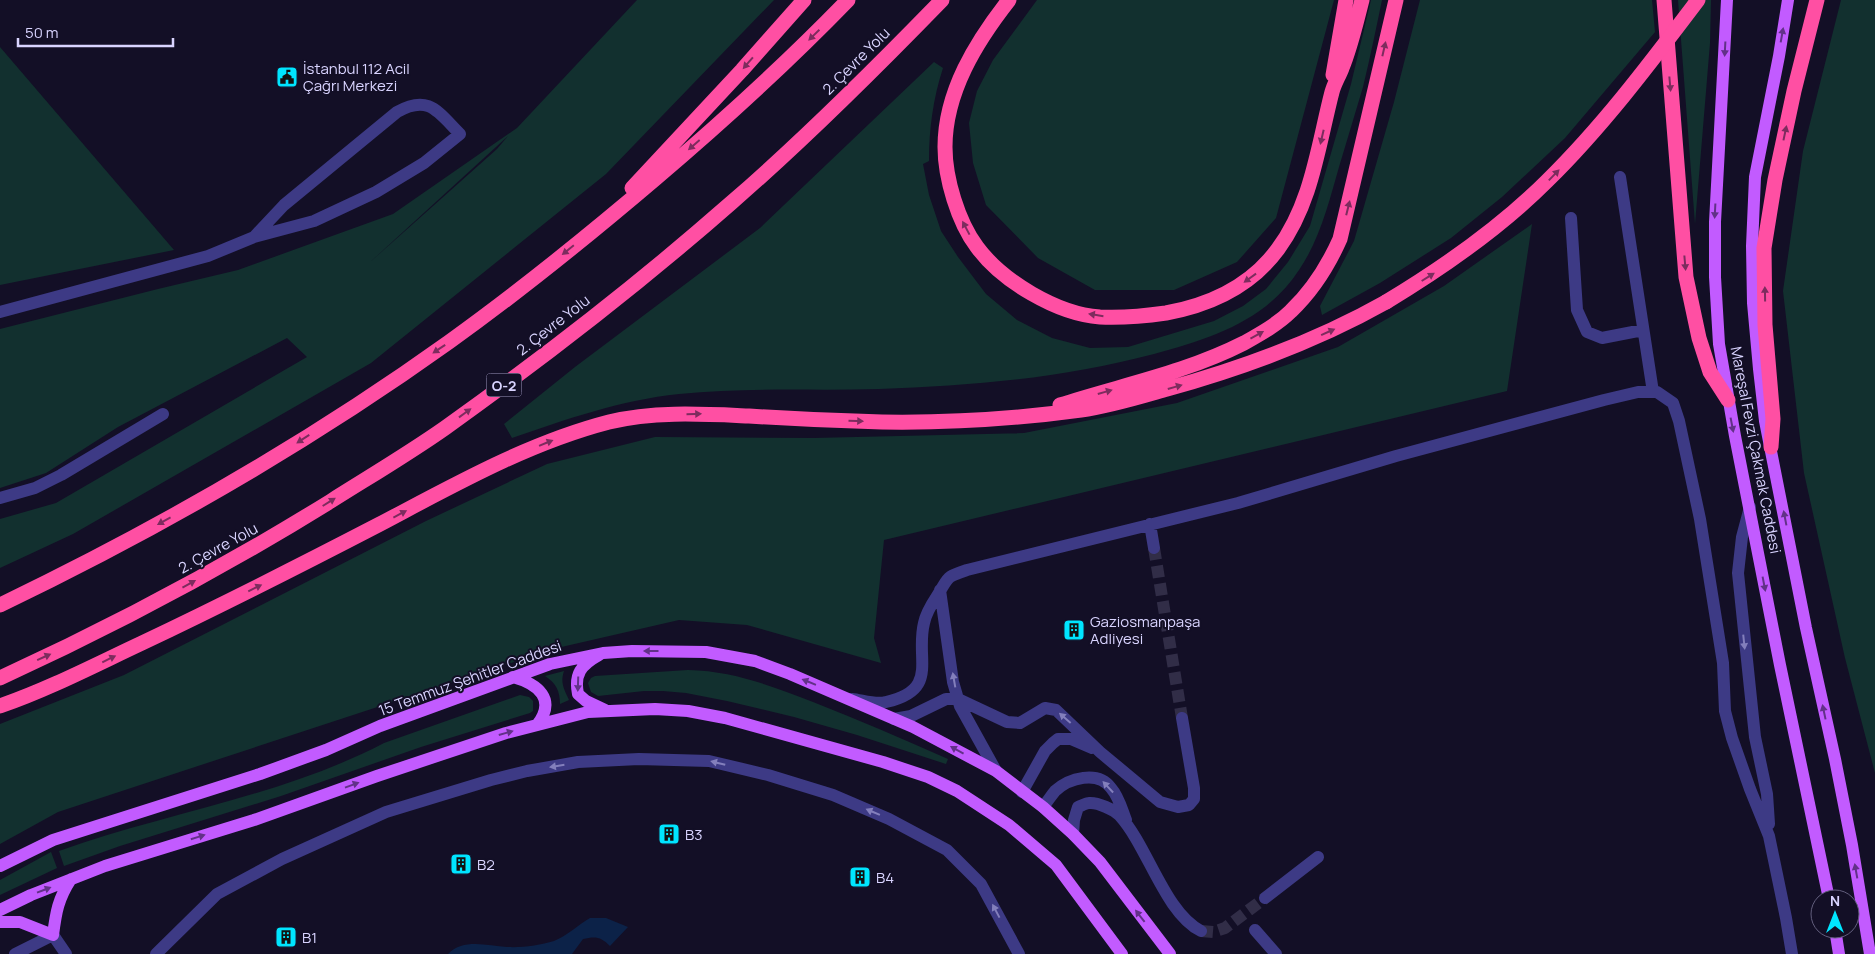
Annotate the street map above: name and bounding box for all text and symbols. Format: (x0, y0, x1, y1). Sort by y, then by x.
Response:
scale bar (18, 15, 172, 47)
text: 50 m (25, 22, 59, 43)
street label: 2. Çevre Yolu (818, 23, 894, 99)
one-way arrow (1779, 27, 1787, 43)
one-way arrow (808, 29, 820, 41)
one-way arrow (1721, 41, 1729, 57)
one-way arrow (1380, 42, 1388, 57)
one-way arrow (743, 56, 754, 69)
place label: İstanbul 112 Acil Çağrı Merkezi (303, 58, 410, 96)
public building icon: İstanbul 112 Acil Çağrı Merkezi (275, 65, 299, 89)
one-way arrow (1667, 76, 1675, 92)
one-way arrow (1781, 126, 1789, 141)
one-way arrow (1318, 129, 1326, 144)
one-way arrow (688, 139, 700, 150)
one-way arrow (1548, 169, 1560, 181)
one-way arrow (1344, 200, 1352, 215)
one-way arrow (1711, 203, 1719, 219)
one-way arrow (962, 221, 970, 235)
one-way arrow (562, 245, 575, 256)
one-way arrow (1681, 255, 1689, 271)
one-way arrow (1421, 272, 1434, 281)
one-way arrow (1243, 273, 1257, 283)
one-way arrow (1761, 286, 1769, 302)
street label: 2. Çevre Yolu (512, 290, 594, 360)
one-way arrow (1087, 311, 1103, 319)
one-way arrow (1321, 327, 1335, 335)
one-way arrow (1250, 331, 1263, 340)
one-way arrow (432, 344, 446, 354)
street label: Mareşal Fevzi Çakmak Caddesi (1726, 345, 1786, 555)
road number: O-2 (486, 374, 522, 396)
one-way arrow (1168, 382, 1183, 390)
one-way arrow (1097, 387, 1112, 395)
one-way arrow (458, 408, 472, 418)
one-way arrow (686, 410, 702, 418)
one-way arrow (849, 417, 865, 425)
one-way arrow (1729, 417, 1737, 433)
one-way arrow (297, 434, 310, 443)
one-way arrow (539, 439, 554, 447)
one-way arrow (323, 497, 336, 506)
one-way arrow (392, 510, 407, 518)
one-way arrow (1781, 511, 1789, 526)
one-way arrow (157, 517, 170, 526)
street label: 2. Çevre Yolu (175, 518, 261, 578)
one-way arrow (1761, 576, 1769, 592)
one-way arrow (182, 580, 197, 588)
one-way arrow (248, 584, 263, 593)
place label: Gaziosmanpaşa Adliyesi (1090, 611, 1200, 649)
building icon: Gaziosmanpaşa Adliyesi (1062, 618, 1086, 642)
one-way arrow (1740, 634, 1748, 650)
street label: 15 Temmuz Şehitler Caddesi (376, 635, 564, 721)
one-way arrow (643, 647, 659, 655)
one-way arrow (37, 653, 51, 661)
one-way arrow (102, 655, 116, 663)
one-way arrow (949, 672, 957, 688)
one-way arrow (574, 676, 582, 692)
one-way arrow (802, 677, 816, 685)
one-way arrow (1820, 704, 1828, 720)
one-way arrow (1059, 712, 1071, 724)
one-way arrow (499, 729, 514, 737)
one-way arrow (950, 745, 963, 754)
one-way arrow (711, 759, 726, 767)
one-way arrow (548, 763, 564, 771)
one-way arrow (1103, 780, 1114, 793)
one-way arrow (345, 781, 360, 789)
one-way arrow (866, 807, 880, 815)
building icon: B3 (657, 822, 681, 846)
place label: B3 (685, 824, 703, 845)
one-way arrow (191, 833, 206, 841)
building icon: B2 (449, 852, 473, 876)
place label: B2 (477, 854, 495, 875)
one-way arrow (1852, 863, 1860, 879)
building icon: B4 (848, 865, 872, 889)
place label: B4 (876, 867, 894, 888)
one-way arrow (37, 885, 51, 893)
north arrow (1810, 889, 1860, 939)
text: N (1830, 891, 1840, 910)
one-way arrow (992, 904, 1000, 919)
one-way arrow (1135, 910, 1146, 923)
building icon: B1 (274, 925, 298, 949)
place label: B1 (302, 927, 317, 948)

